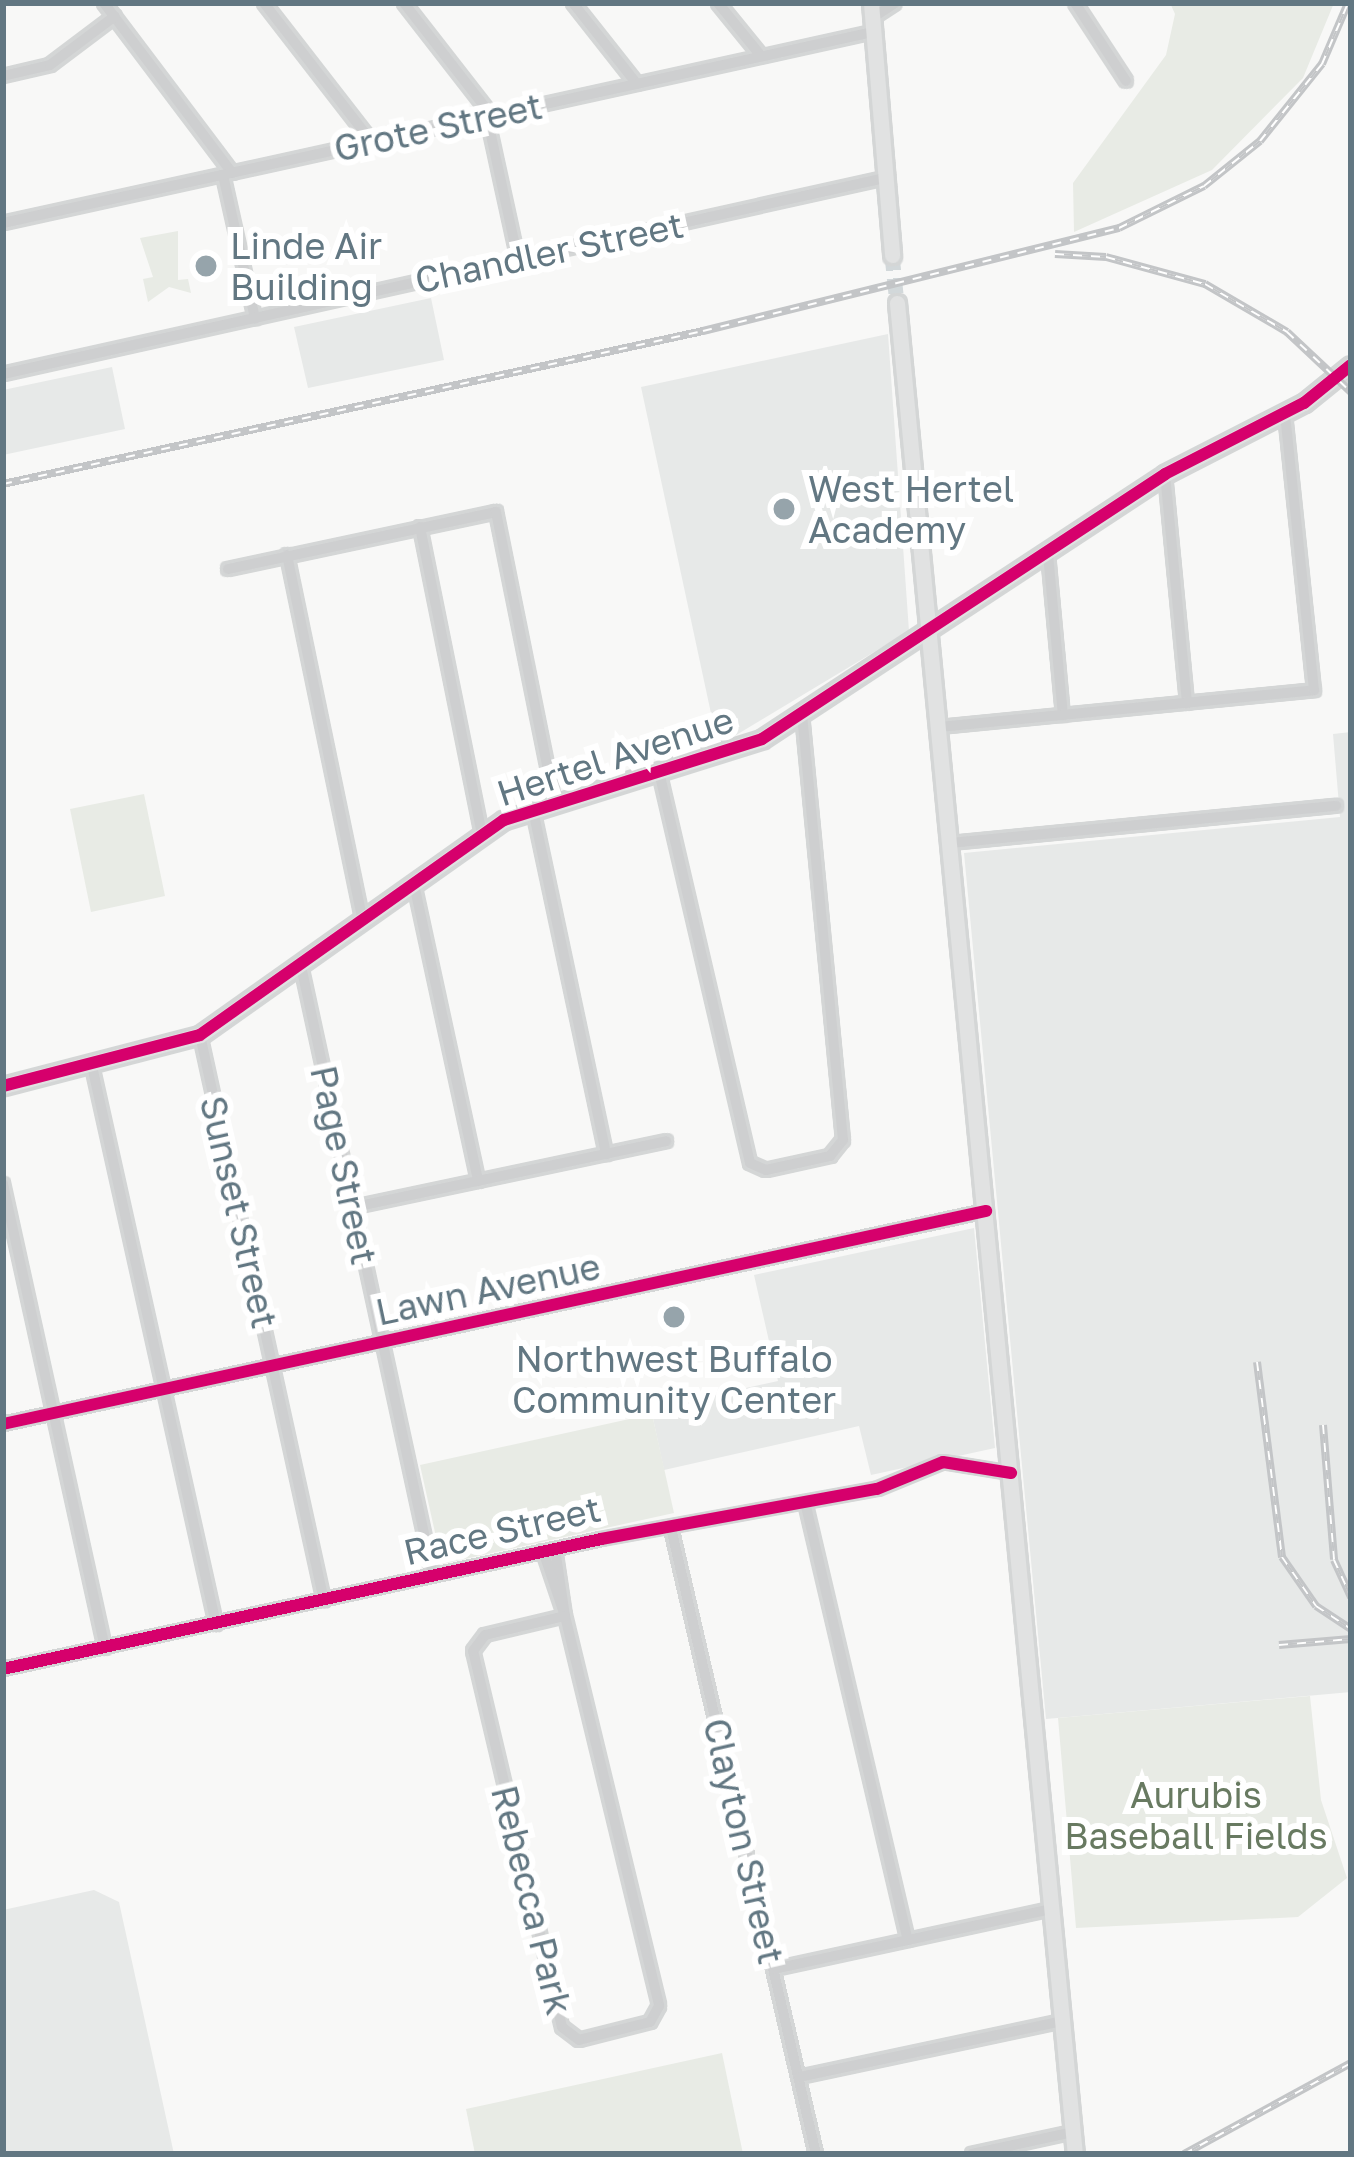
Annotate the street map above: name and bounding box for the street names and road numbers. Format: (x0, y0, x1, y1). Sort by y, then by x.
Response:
street label: Grote Street (330, 84, 546, 170)
street label: Chandler Street (411, 203, 687, 301)
street label: Hertel Avenue (491, 697, 739, 815)
street label: Page Street (302, 1062, 386, 1268)
street label: Sunset Street (191, 1092, 287, 1332)
street label: Lawn Avenue (372, 1244, 604, 1334)
street label: Race Street (399, 1486, 605, 1574)
street label: Clayton Street (695, 1714, 793, 1968)
street label: Rebecca Park (483, 1781, 581, 2019)

